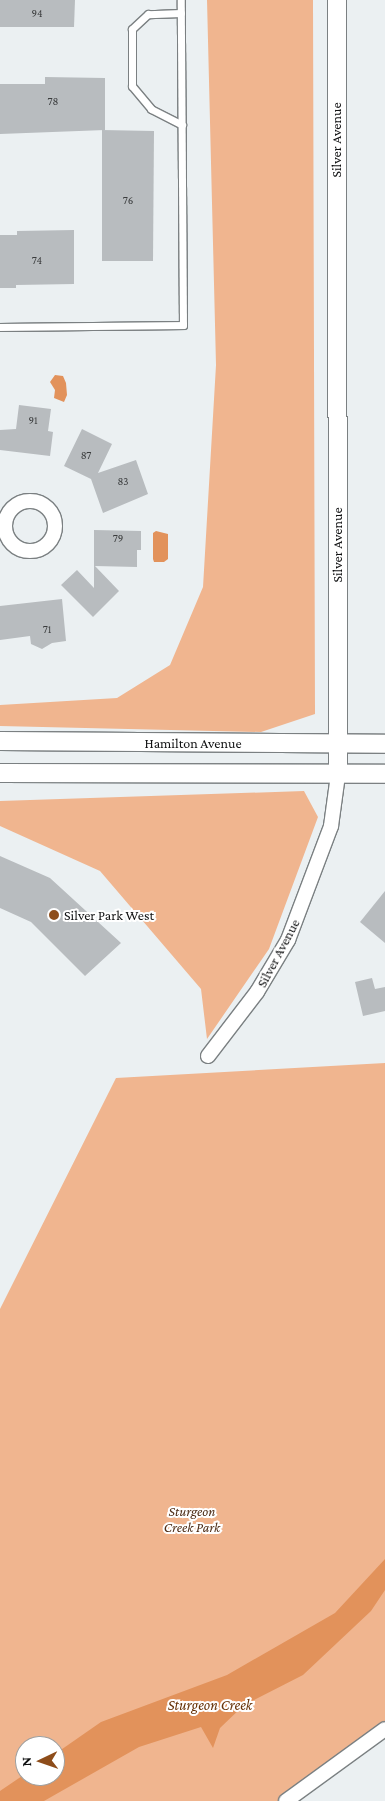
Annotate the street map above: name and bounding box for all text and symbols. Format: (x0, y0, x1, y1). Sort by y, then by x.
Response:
house number: 94 (31, 6, 43, 20)
house number: 78 (48, 94, 58, 108)
street label: Silver Avenue (328, 102, 344, 178)
house number: 76 (123, 193, 133, 207)
house number: 74 (32, 253, 42, 267)
house number: 91 (28, 413, 38, 427)
house number: 87 (81, 448, 91, 462)
house number: 83 (118, 474, 128, 488)
street label: Silver Avenue (329, 507, 345, 583)
house number: 79 (113, 531, 123, 545)
house number: 71 (43, 622, 51, 636)
street label: Hamilton Avenue (144, 735, 242, 751)
place label: Silver Park West (64, 907, 154, 923)
marker: Silver Park West (48, 909, 60, 921)
street label: Silver Avenue (253, 916, 303, 990)
park label: Sturgeon Creek Park (164, 1503, 220, 1535)
water label: Sturgeon Creek (168, 1697, 252, 1715)
north arrow (15, 1736, 65, 1786)
text: N (18, 1757, 34, 1767)

